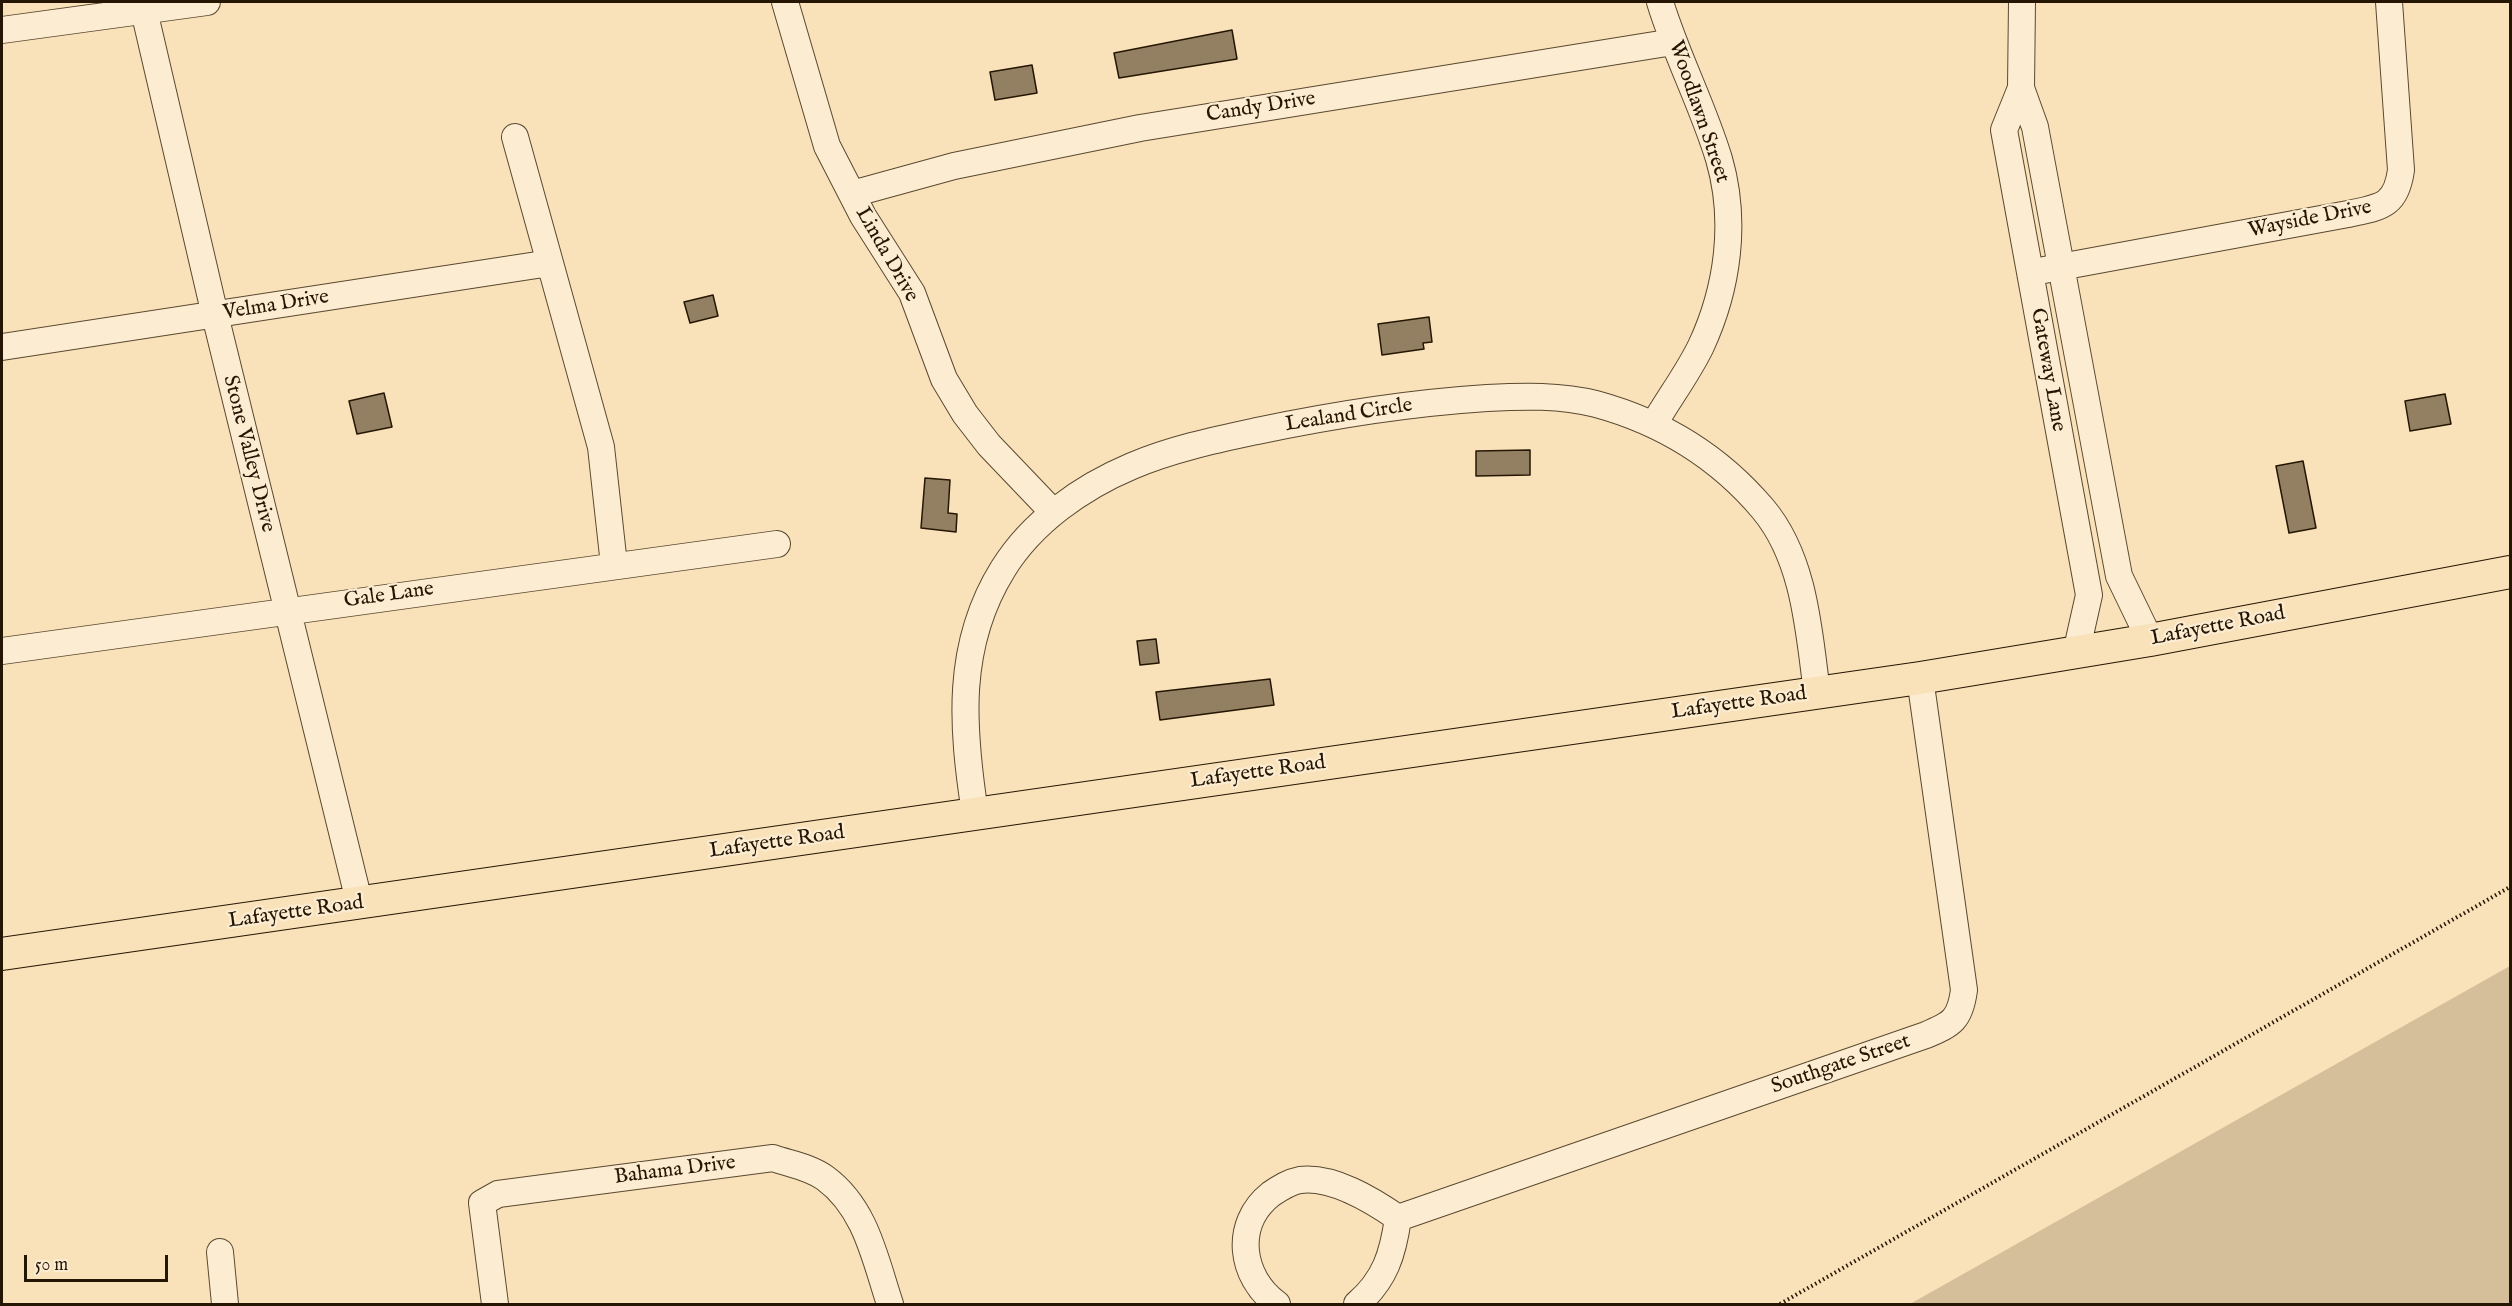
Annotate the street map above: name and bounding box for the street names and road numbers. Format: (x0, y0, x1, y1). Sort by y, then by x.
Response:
street label: Woodlawn Street (1662, 37, 1734, 187)
street label: Candy Drive (1205, 87, 1317, 129)
street label: Wayside Drive (2246, 196, 2374, 244)
street label: Linda Drive (849, 203, 923, 307)
street label: Velma Drive (221, 285, 331, 327)
street label: Gateway Lane (2024, 306, 2070, 434)
street label: Stone Valley Drive (216, 373, 280, 535)
street label: Lealand Circle (1284, 394, 1414, 438)
street label: Gale Lane (342, 577, 436, 615)
street label: Lafayette Road (2149, 602, 2287, 652)
street label: Lafayette Road (1670, 682, 1808, 726)
street label: Lafayette Road (1189, 751, 1327, 795)
street label: Lafayette Road (708, 821, 846, 865)
street label: Lafayette Road (227, 891, 365, 935)
street label: Southgate Street (1768, 1029, 1914, 1101)
street label: Bahama Drive (613, 1151, 737, 1191)

